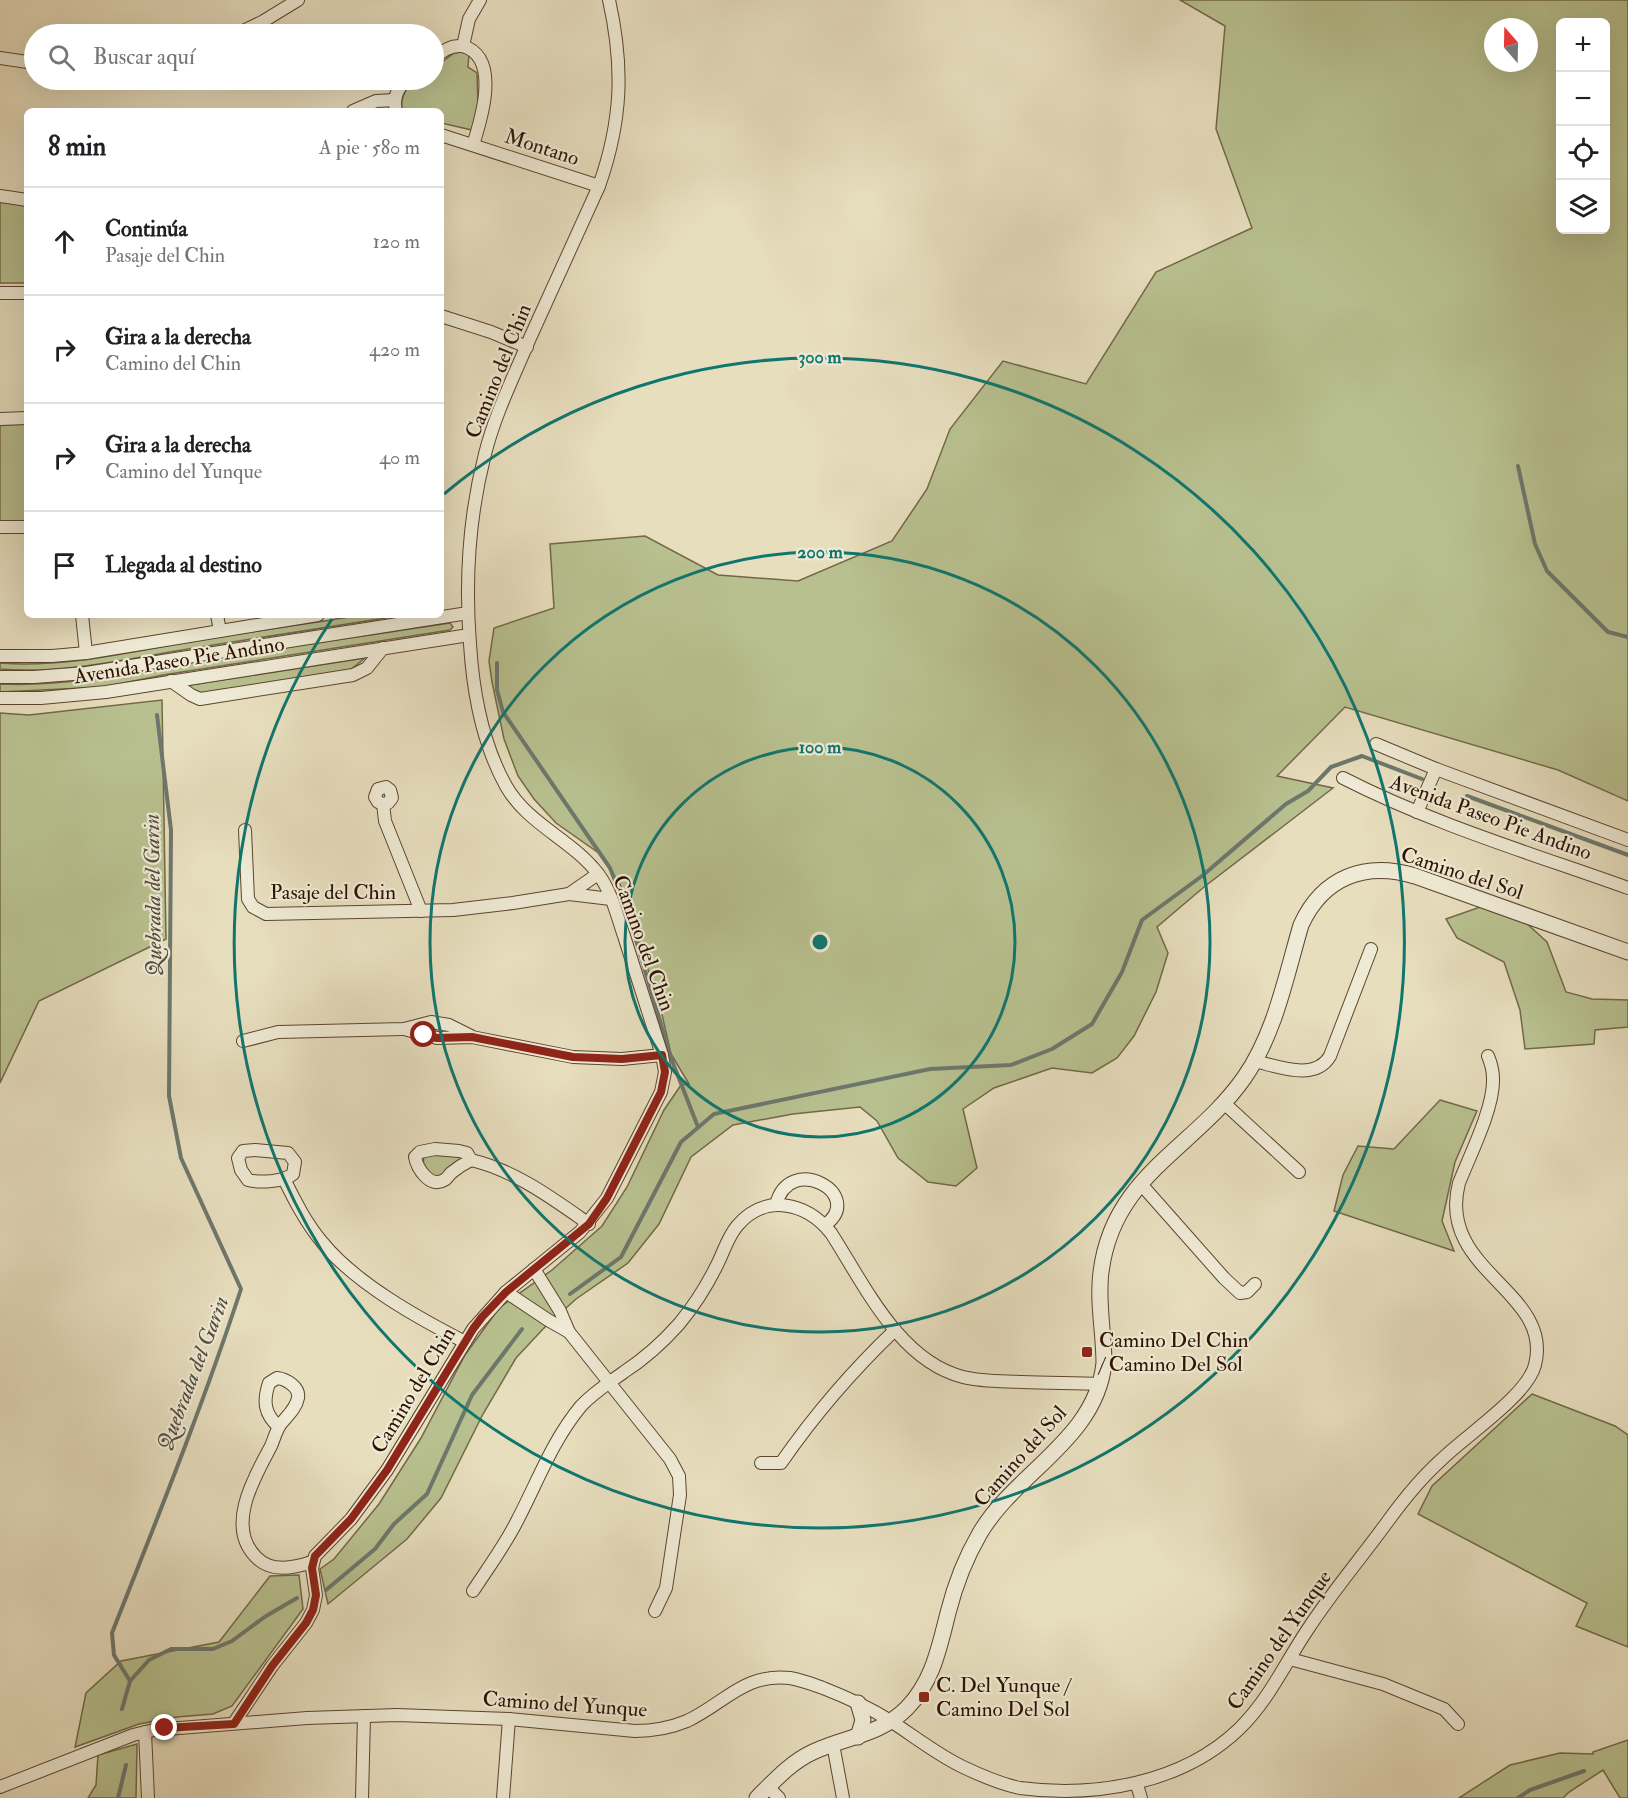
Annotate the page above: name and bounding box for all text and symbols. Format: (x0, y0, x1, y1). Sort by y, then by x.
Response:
north arrow (1484, 18, 1538, 72)
map controls (1556, 18, 1610, 234)
button: + (1556, 18, 1610, 72)
search box (24, 24, 444, 90)
icon: search (45, 41, 78, 74)
text: Buscar aquí (93, 43, 195, 71)
button: − (1556, 72, 1610, 126)
street label: Montano (501, 123, 583, 172)
button: locate (1556, 126, 1610, 180)
text: 8 min (48, 131, 106, 163)
text: A pie · 580 m (319, 135, 420, 160)
button: layers (1556, 180, 1610, 234)
text: Continúa (105, 215, 188, 243)
icon: ahead (48, 225, 81, 258)
text: 120 m (373, 229, 420, 254)
text: Pasaje del Chin (105, 243, 225, 268)
street label: Camino del Chin (459, 300, 538, 442)
text: Gira a la derecha (105, 323, 251, 351)
icon: right (48, 333, 81, 366)
text: 420 m (369, 337, 420, 362)
text: 300 m (798, 346, 843, 369)
text: Camino del Chin (105, 351, 241, 376)
text: Gira a la derecha (105, 431, 251, 459)
icon: right (48, 441, 81, 474)
text: 40 m (379, 445, 420, 470)
text: Camino del Yunque (105, 459, 262, 484)
text: 200 m (797, 541, 844, 564)
icon: arrive (48, 549, 81, 582)
text: Llegada al destino (105, 551, 262, 579)
street label: Avenida Paseo Pie Andino (71, 631, 286, 691)
text: 100 m (799, 736, 842, 759)
street label: Avenida Paseo Pie Andino (1385, 768, 1595, 867)
water label: Quebrada del Garin (138, 813, 168, 977)
street label: Camino del Sol (1397, 841, 1527, 906)
street label: Camino del Chin (606, 871, 681, 1015)
street label: Pasaje del Chin (270, 879, 396, 906)
centre of rings (810, 932, 830, 952)
route start (410, 1021, 436, 1047)
water label: Quebrada del Garin (151, 1292, 235, 1454)
street label: Camino del Chin (365, 1322, 462, 1458)
place label: Camino Del Chin / Camino Del Sol (1097, 1327, 1249, 1378)
marker: Camino Del Chin / Camino Del Sol (1080, 1345, 1094, 1359)
street label: Camino del Sol (968, 1400, 1073, 1513)
street label: Camino del Yunque (1221, 1565, 1338, 1716)
place label: C. Del Yunque / Camino Del Sol (936, 1672, 1073, 1723)
street label: Camino del Yunque (482, 1685, 648, 1724)
marker: C. Del Yunque / Camino Del Sol (917, 1690, 931, 1704)
route end (151, 1714, 177, 1740)

